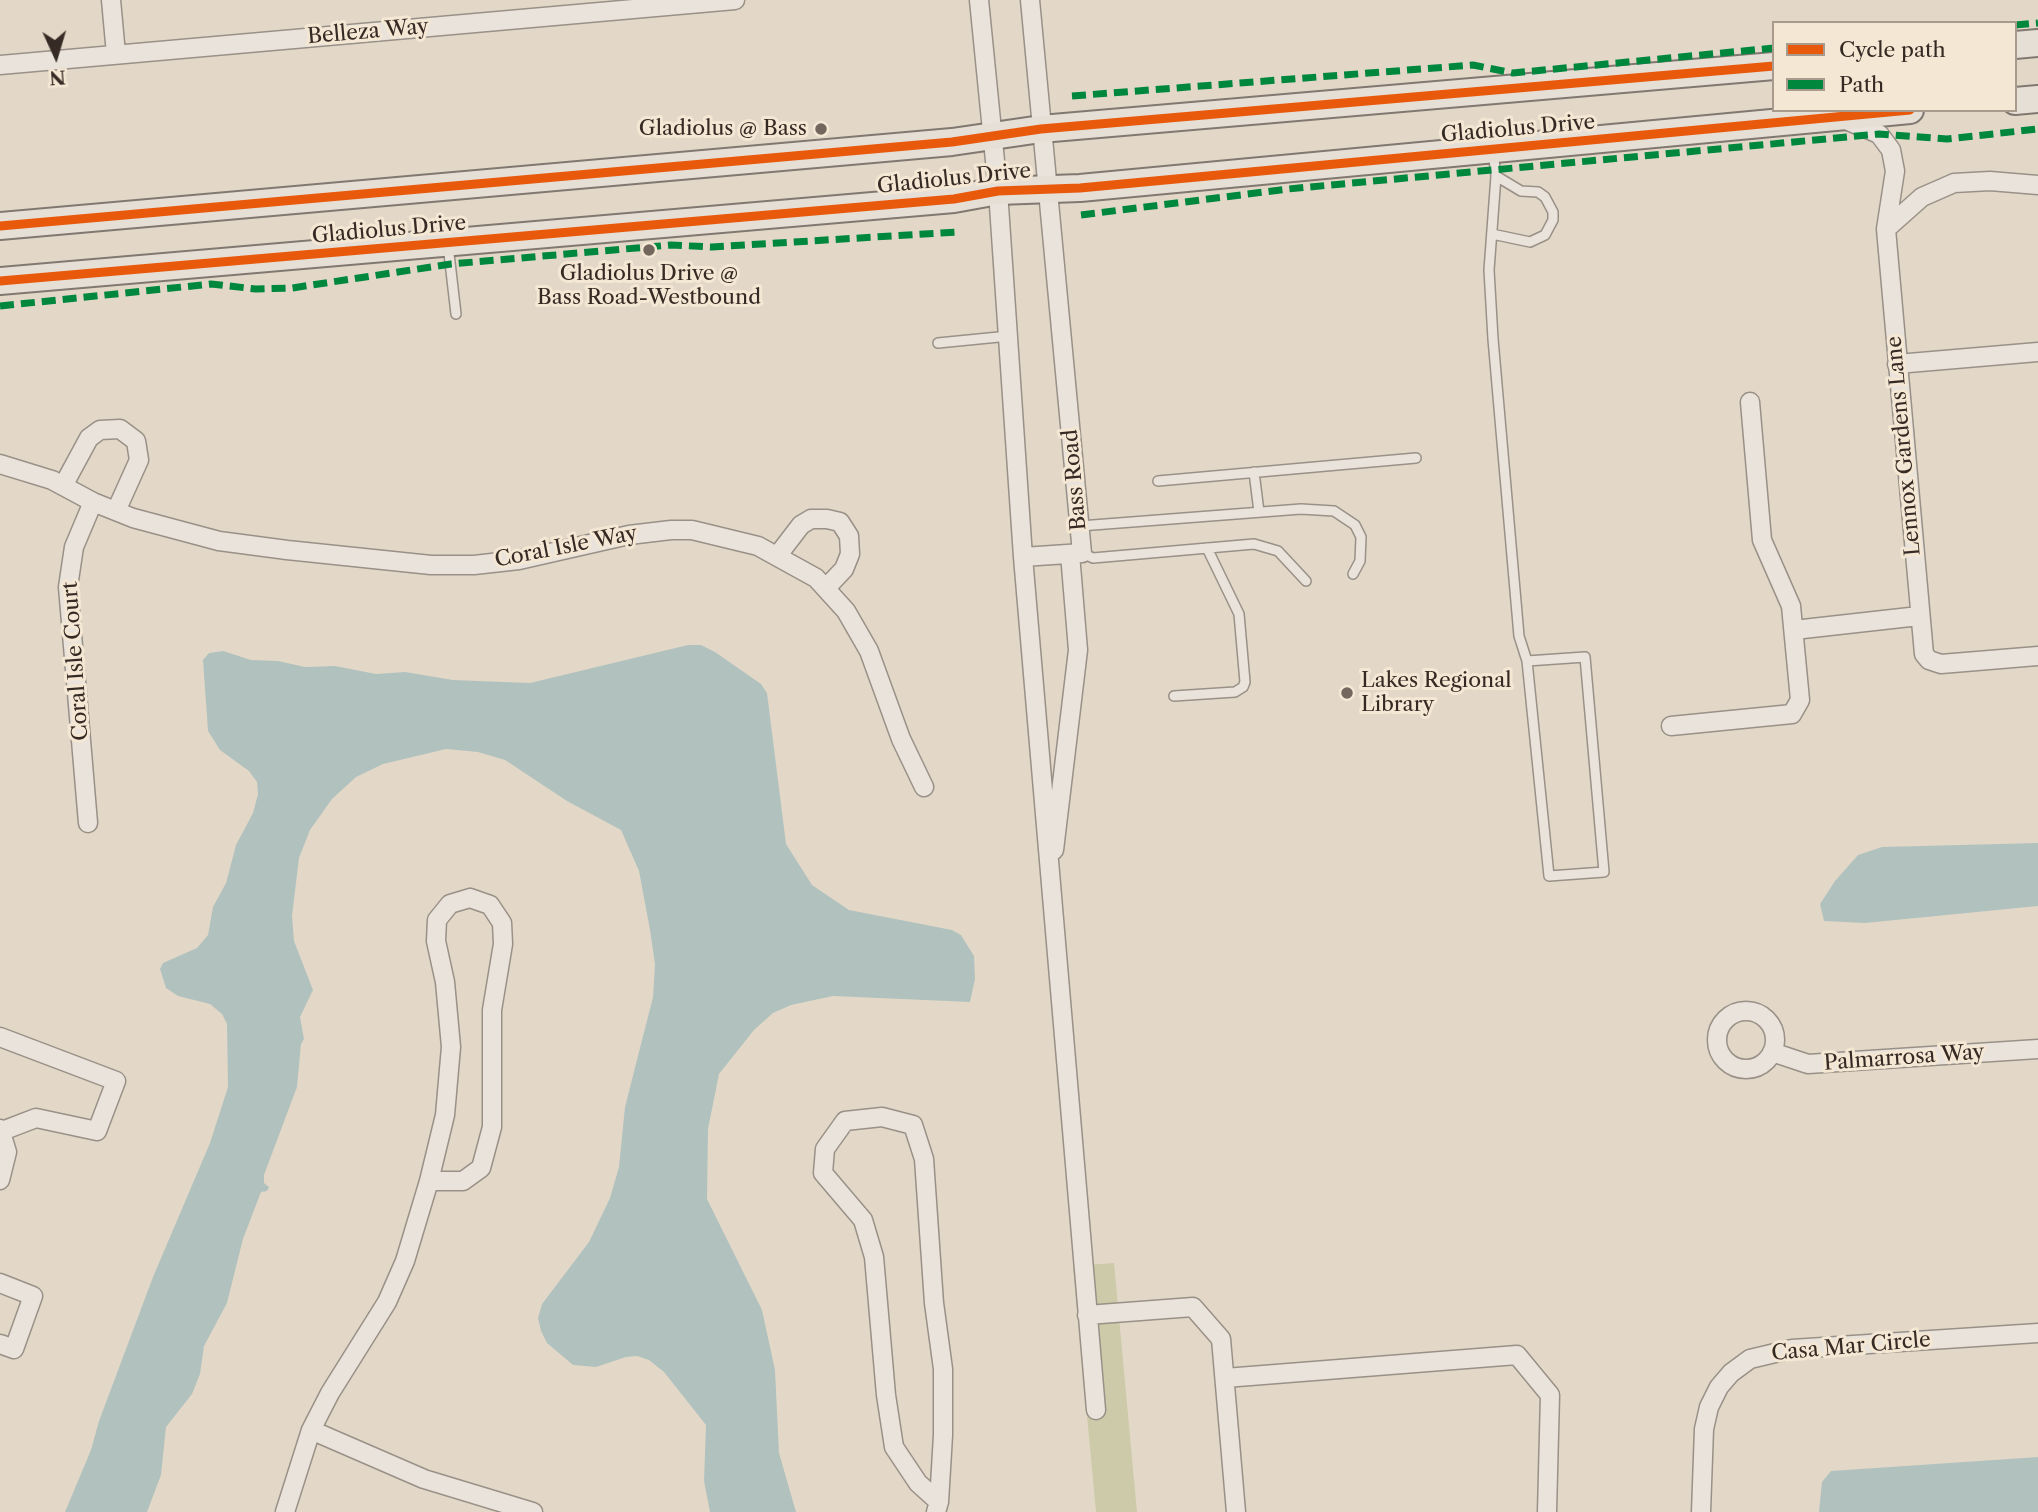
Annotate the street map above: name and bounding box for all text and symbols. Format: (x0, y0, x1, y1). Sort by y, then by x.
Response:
street label: Belleza Way (306, 14, 430, 50)
north arrow (21, 21, 91, 91)
legend (1772, 21, 2017, 112)
text: Cycle path (1839, 37, 1946, 62)
text: N (48, 65, 67, 89)
text: Path (1839, 72, 1884, 97)
street label: Gladiolus Drive (1440, 110, 1596, 148)
place label: Gladiolus @ Bass (639, 116, 807, 142)
marker: Gladiolus @ Bass (813, 121, 829, 137)
street label: Gladiolus Drive (876, 158, 1032, 200)
street label: Gladiolus Drive (311, 211, 467, 249)
marker: Gladiolus Drive @ Bass Road-Westbound (641, 242, 657, 258)
place label: Gladiolus Drive @ Bass Road-Westbound (537, 261, 761, 311)
street label: Lennox Gardens Lane (1882, 335, 1926, 557)
street label: Bass Road (1058, 428, 1092, 532)
street label: Coral Isle Way (493, 521, 639, 573)
street label: Coral Isle Court (58, 581, 94, 741)
place label: Lakes Regional Library (1361, 668, 1511, 718)
marker: Lakes Regional Library (1339, 685, 1355, 701)
street label: Palmarrosa Way (1823, 1040, 1985, 1076)
street label: Casa Mar Circle (1770, 1327, 1932, 1367)

